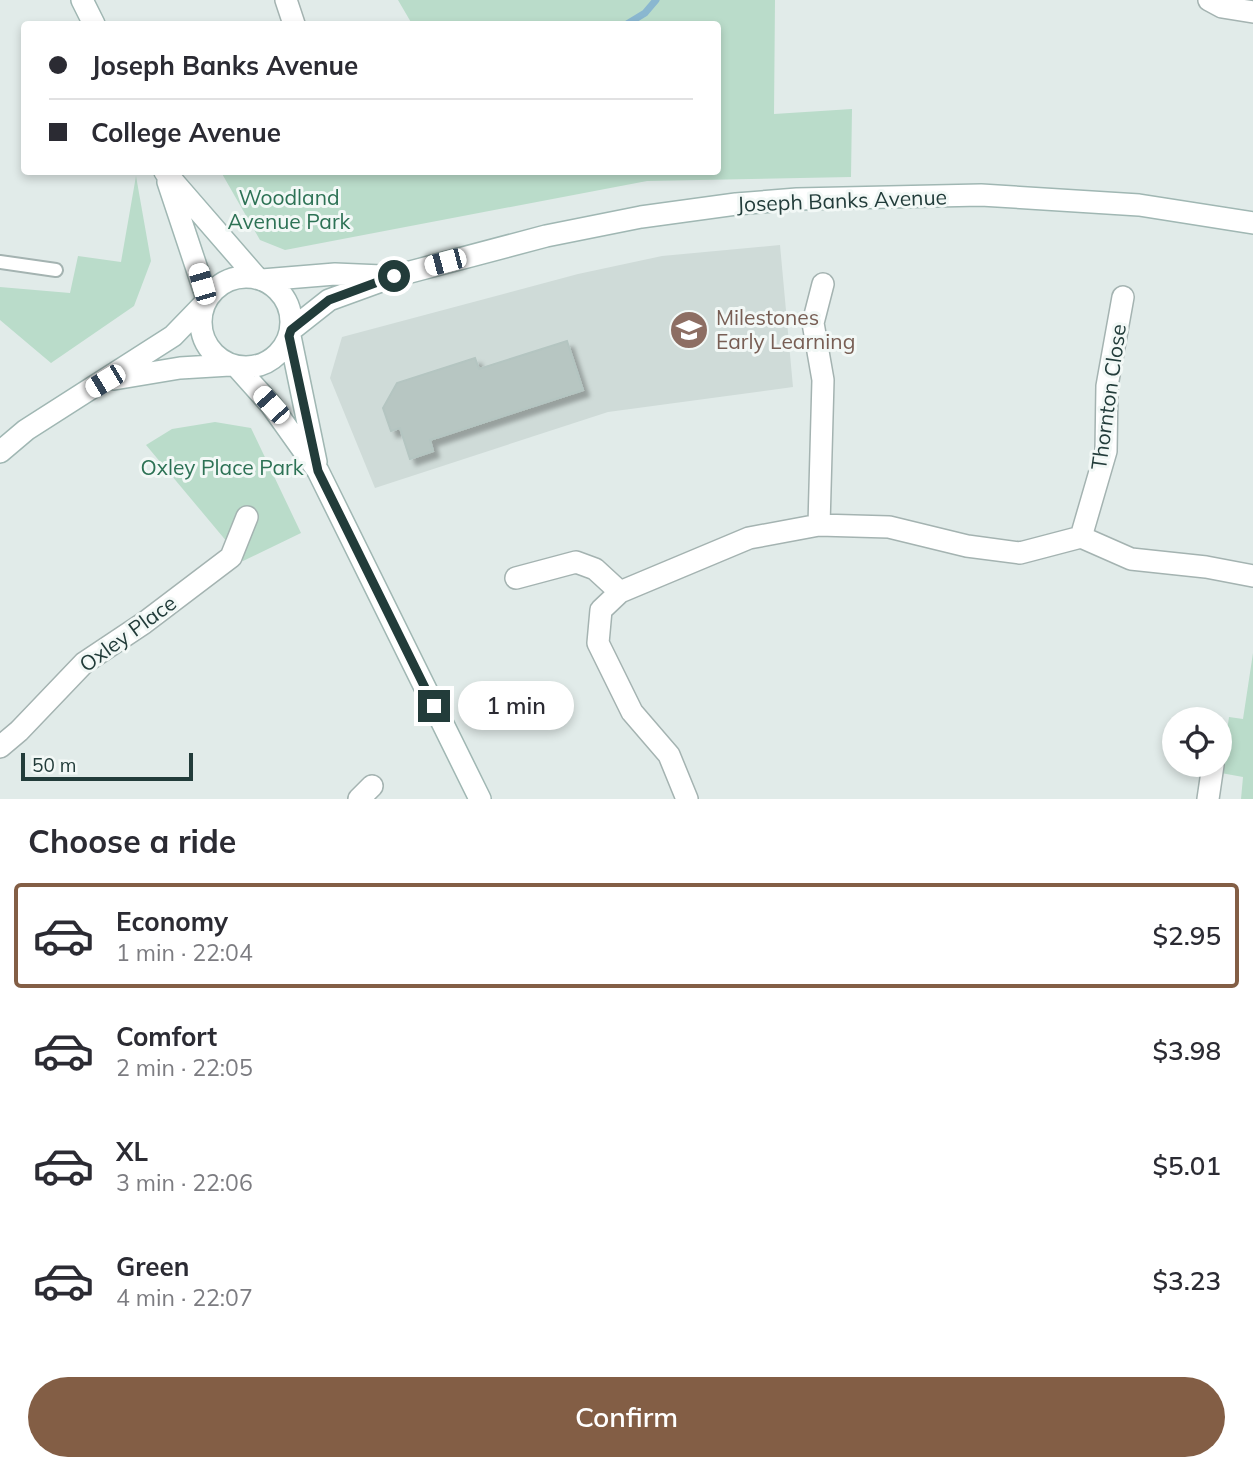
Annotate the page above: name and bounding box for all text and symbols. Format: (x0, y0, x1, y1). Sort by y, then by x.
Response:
text: Joseph Banks Avenue (91, 49, 358, 82)
text: College Avenue (91, 116, 281, 149)
street label: Joseph Banks Avenue (737, 183, 947, 217)
park label: Woodland Avenue Park (228, 184, 351, 234)
car (422, 246, 469, 278)
route start (378, 260, 410, 292)
car (187, 261, 218, 307)
place label: Milestones Early Learning (716, 304, 855, 354)
school or university icon: Milestones Early Learning (668, 309, 710, 351)
street label: Thornton Close (1085, 322, 1131, 472)
car (82, 361, 129, 401)
car (250, 382, 293, 428)
park label: Oxley Place Park (141, 454, 304, 480)
street label: Oxley Place (74, 589, 181, 677)
callout: 1 min (458, 682, 574, 730)
route end (418, 690, 450, 722)
text: 1 min (486, 691, 546, 720)
map controls (1162, 707, 1232, 777)
button: locate (1162, 707, 1232, 777)
scale bar (21, 750, 192, 782)
text: 50 m (32, 753, 76, 777)
text: Choose a ride (28, 821, 236, 861)
icon: car (32, 904, 95, 967)
text: Economy (116, 905, 228, 938)
text: $2.95 (1152, 919, 1221, 952)
text: 1 min · 22:04 (116, 938, 253, 967)
icon: car (32, 1019, 95, 1082)
text: Comfort (116, 1020, 217, 1053)
text: $3.98 (1152, 1034, 1221, 1067)
text: 2 min · 22:05 (116, 1053, 253, 1082)
icon: car (32, 1134, 95, 1197)
text: XL (116, 1135, 148, 1168)
text: $5.01 (1152, 1149, 1221, 1182)
text: 3 min · 22:06 (116, 1168, 253, 1197)
icon: car (32, 1249, 95, 1312)
text: Green (116, 1250, 189, 1283)
text: $3.23 (1152, 1264, 1221, 1297)
text: 4 min · 22:07 (116, 1283, 253, 1312)
button: Confirm (28, 1377, 1225, 1457)

